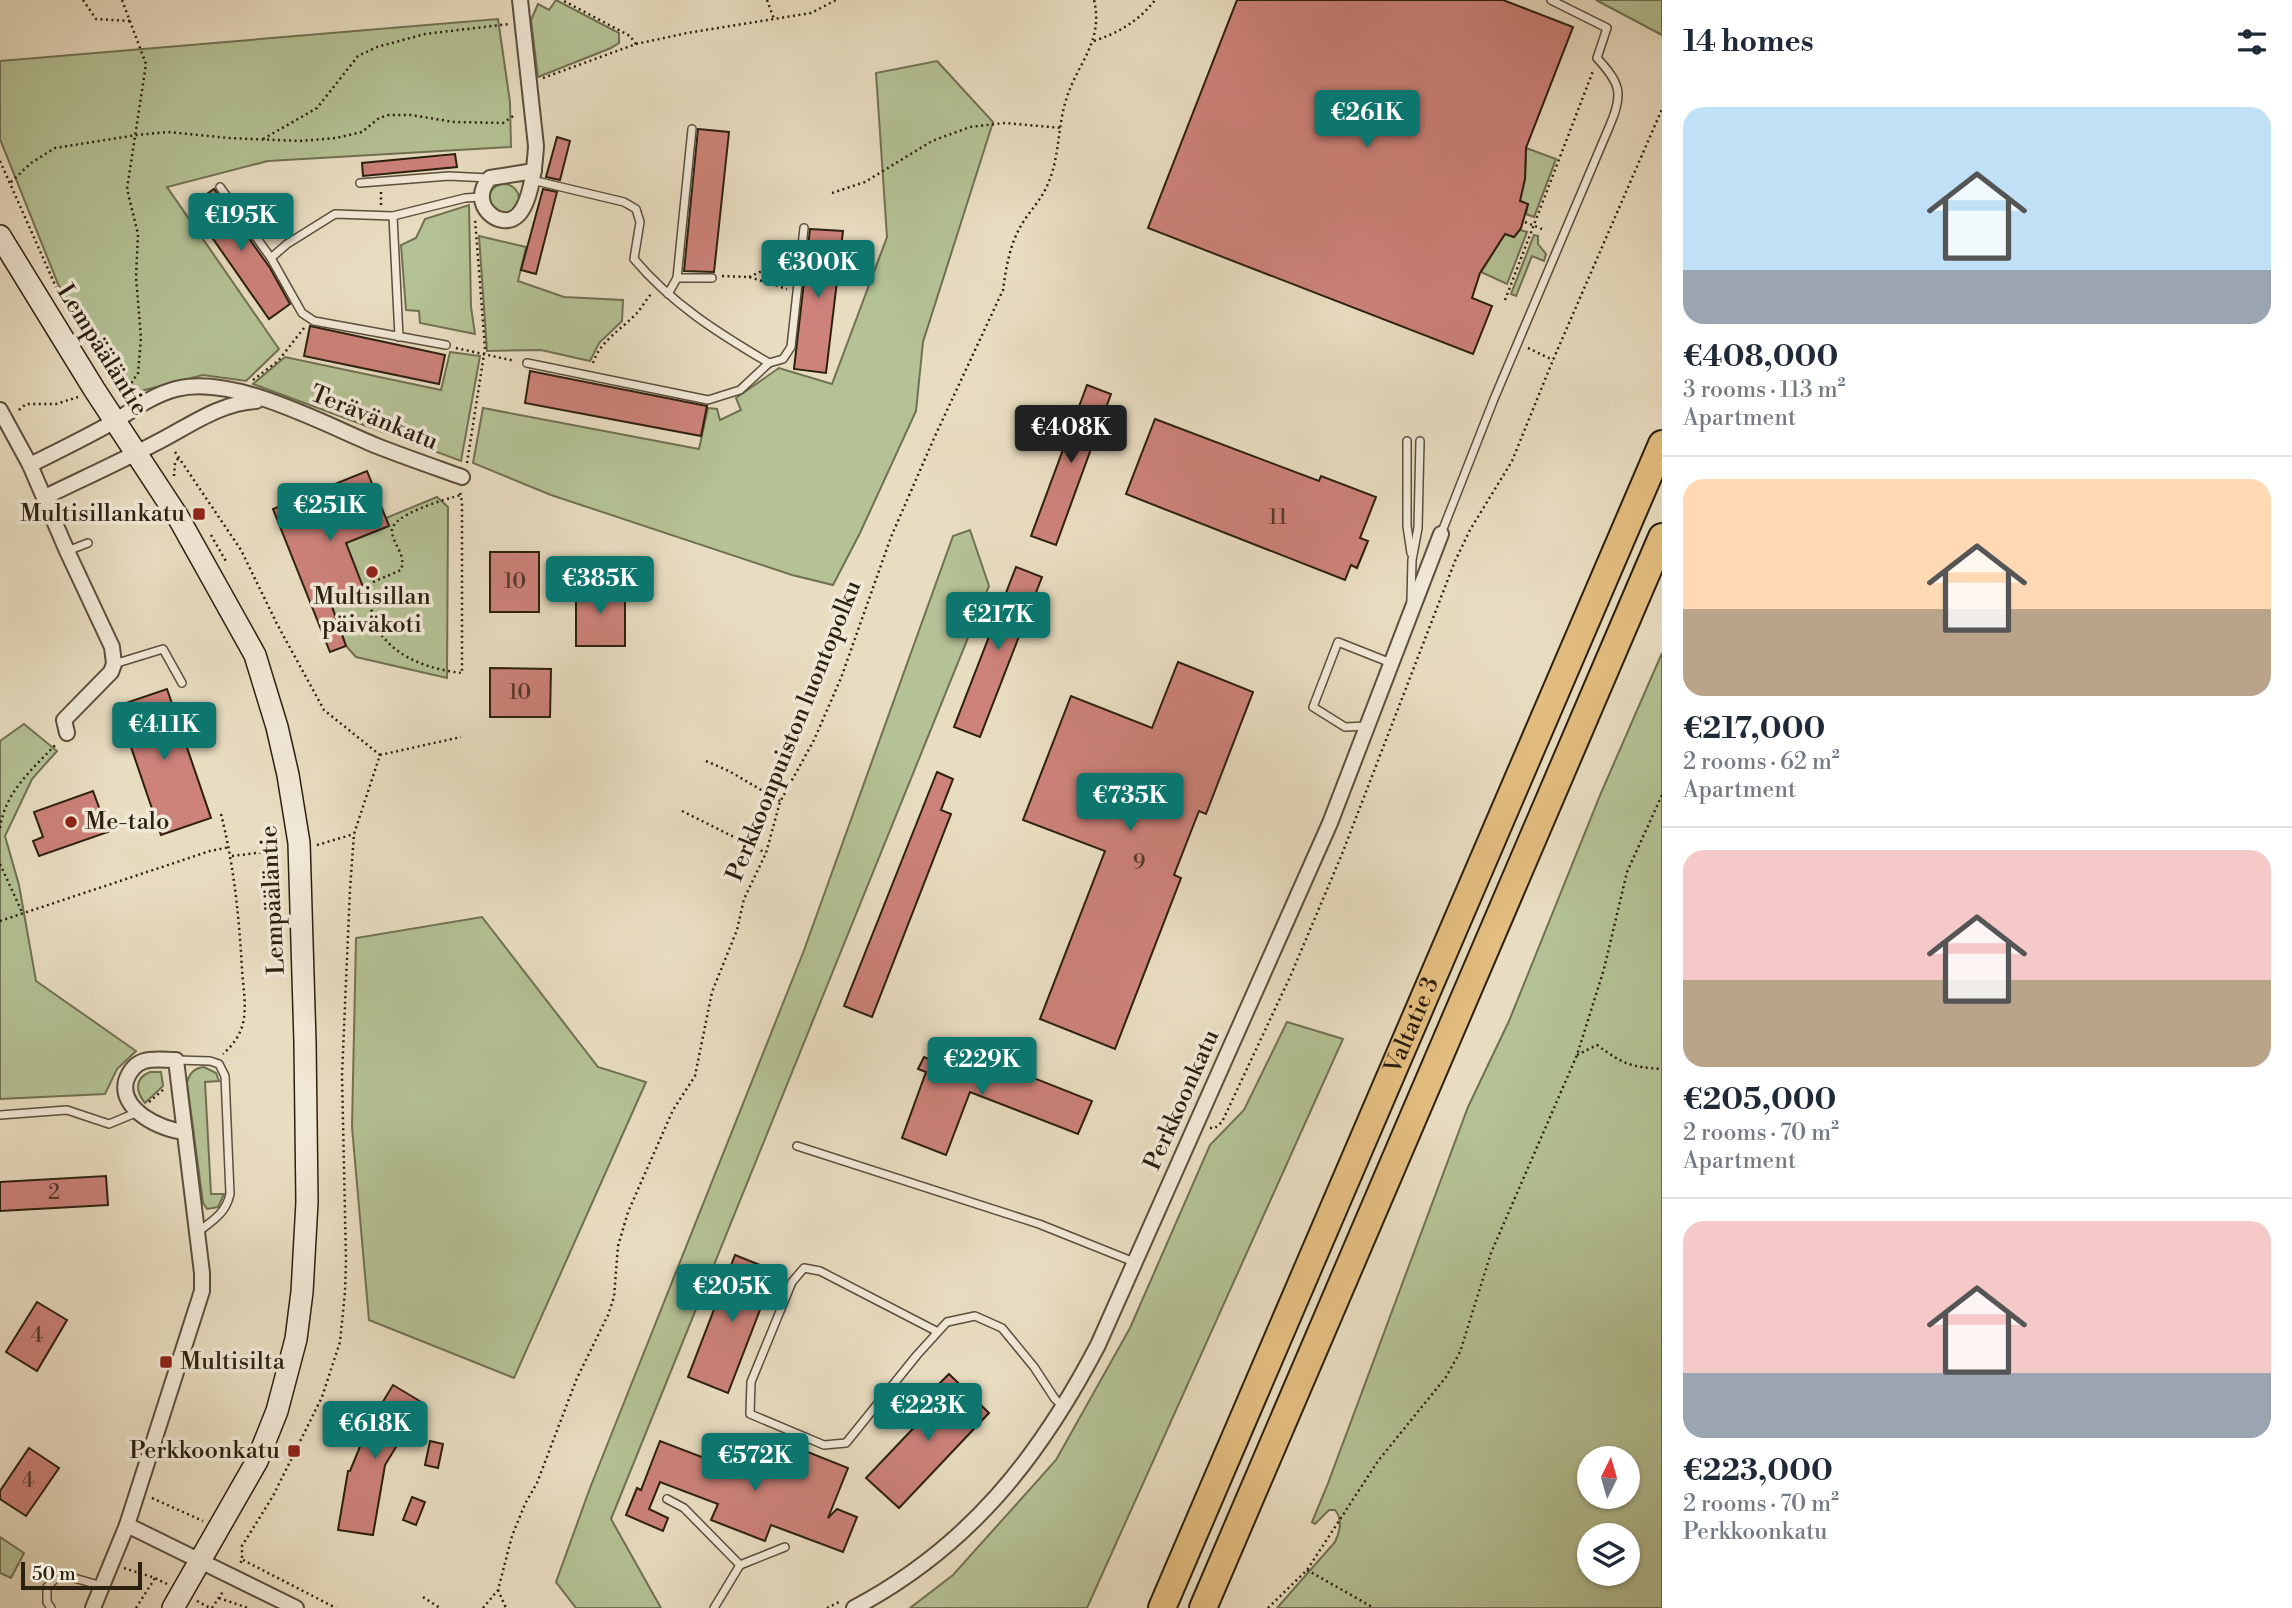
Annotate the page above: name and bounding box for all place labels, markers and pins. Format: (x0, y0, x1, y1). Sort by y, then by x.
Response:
pin: €261K (1318, 90, 1416, 150)
pin: €195K (192, 194, 290, 253)
pin: €300K (769, 240, 867, 300)
pin: €408K (1022, 406, 1120, 465)
pin: €251K (281, 484, 379, 543)
place label: Multisillankatu (20, 499, 185, 529)
marker: Multisillankatu (191, 506, 207, 522)
pin: €385K (551, 556, 649, 616)
marker: Multisillan päiväkoti (364, 564, 380, 580)
place label: Multisillan päiväkoti (313, 582, 431, 640)
pin: €217K (949, 592, 1047, 652)
pin: €411K (115, 702, 213, 762)
pin: €735K (1081, 774, 1179, 833)
place label: Me-talo (85, 807, 169, 837)
marker: Me-talo (63, 814, 79, 830)
pin: €229K (933, 1038, 1031, 1097)
pin: €205K (683, 1264, 781, 1324)
place label: Multisilta (180, 1347, 286, 1377)
marker: Multisilta (158, 1354, 174, 1370)
pin: €223K (879, 1384, 977, 1443)
pin: €618K (326, 1402, 424, 1461)
pin: €572K (706, 1434, 804, 1493)
place label: Perkkoonkatu (129, 1436, 280, 1466)
marker: Perkkoonkatu (286, 1443, 302, 1459)

